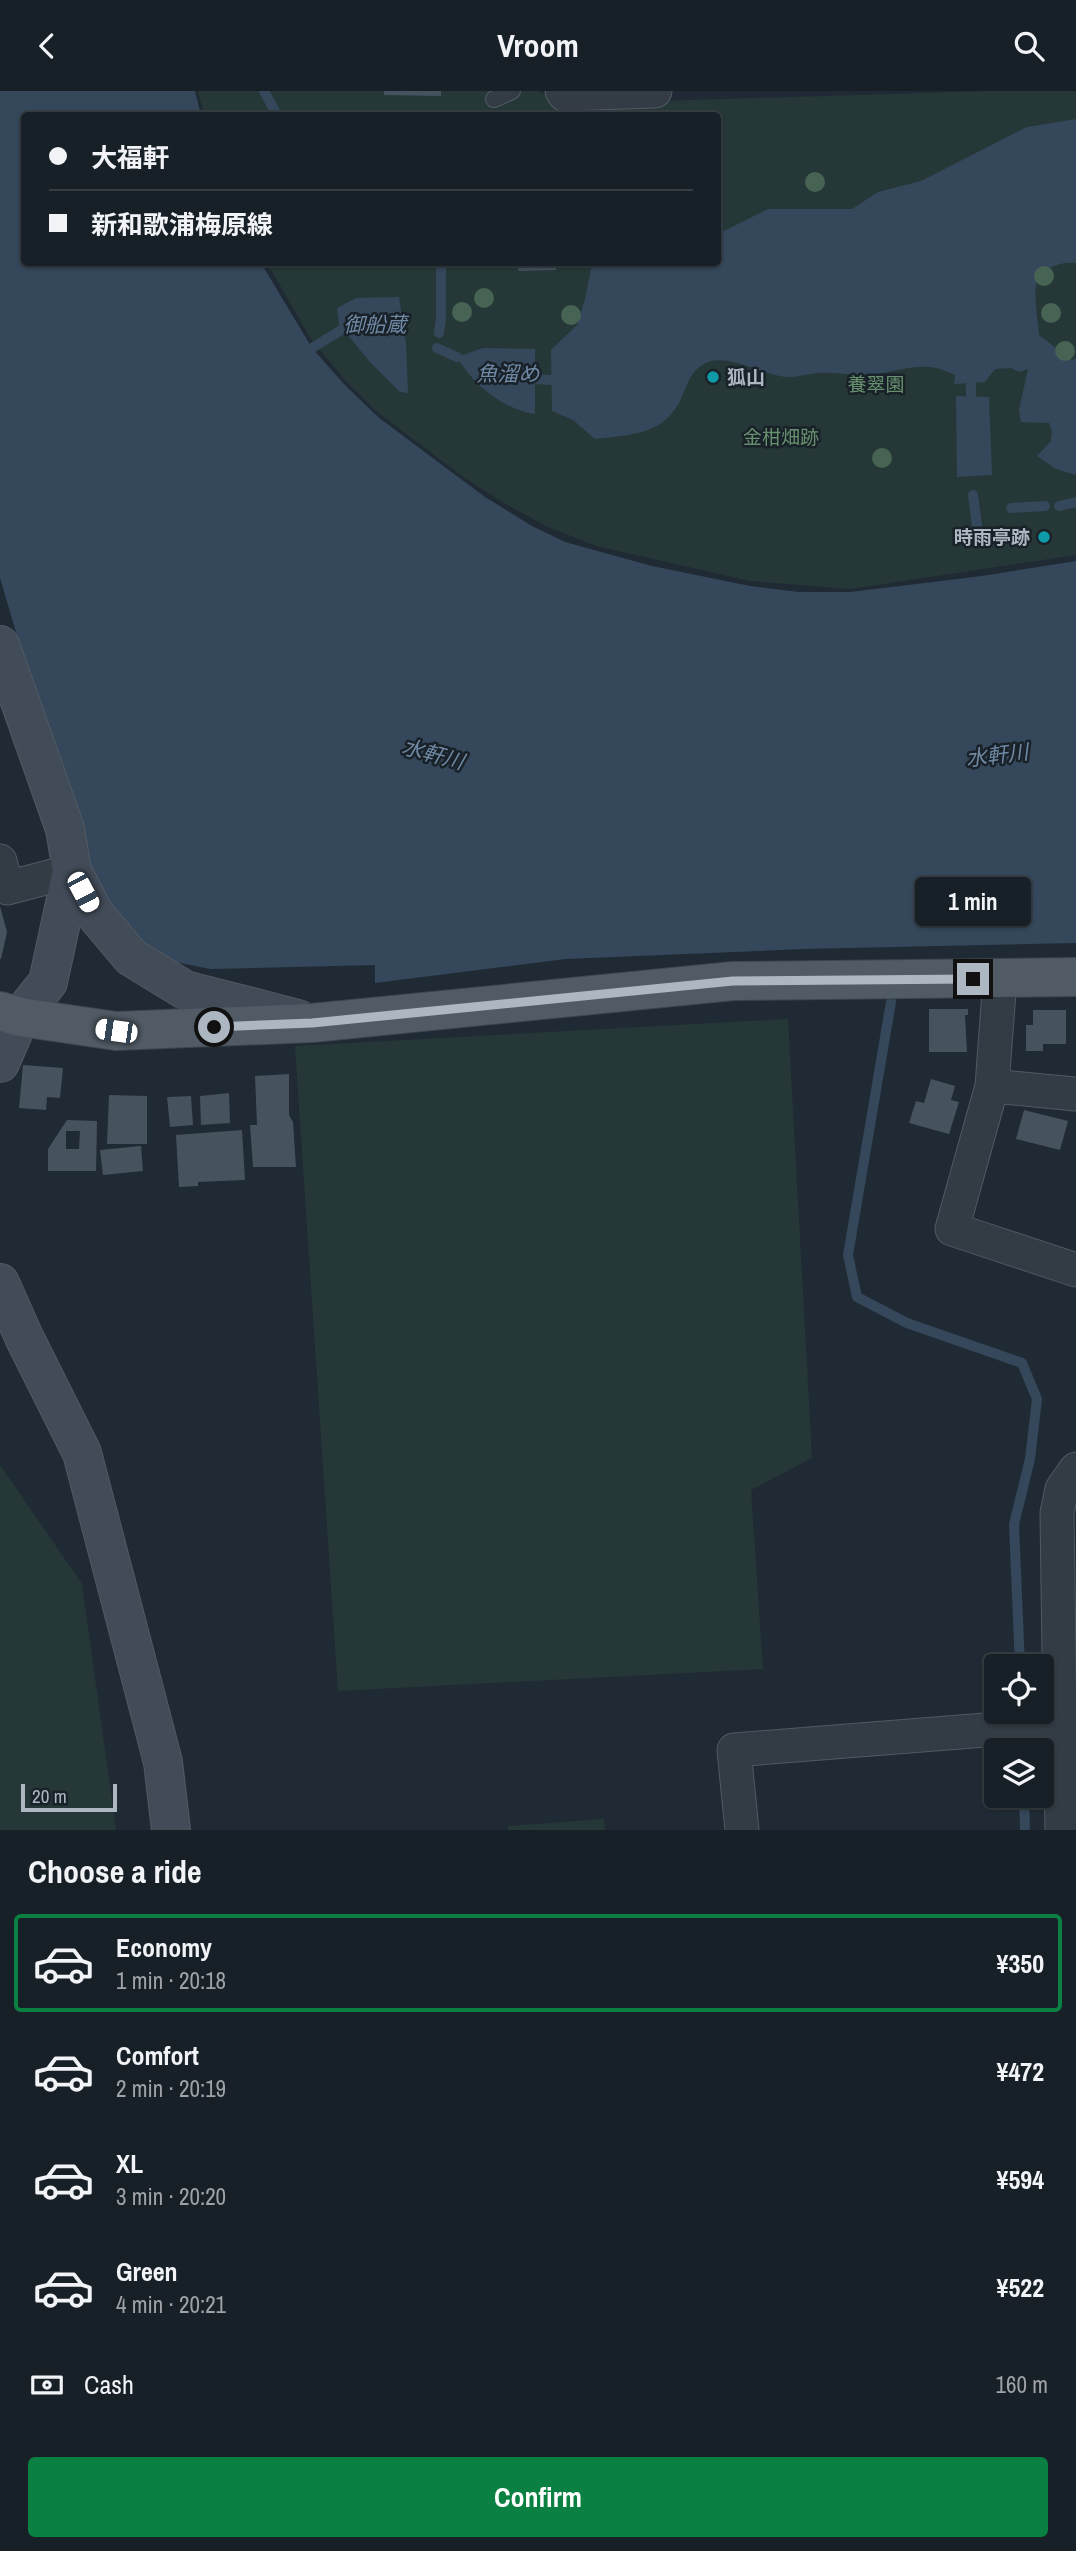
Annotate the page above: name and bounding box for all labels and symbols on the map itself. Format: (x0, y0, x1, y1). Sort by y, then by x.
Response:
water label: 御船蔵 (344, 310, 409, 339)
water label: 魚溜め (477, 359, 540, 388)
place label: 狐山 (727, 364, 765, 390)
marker: 狐山 (705, 369, 721, 385)
park label: 養翠園 (847, 371, 905, 397)
park label: 金柑畑跡 (743, 424, 819, 450)
place label: 時雨亭跡 (954, 524, 1030, 550)
marker: 時雨亭跡 (1036, 529, 1052, 545)
water label: 水軒川 (399, 732, 469, 777)
water label: 水軒川 (964, 737, 1032, 773)
car (64, 869, 103, 915)
callout: 1 min (915, 877, 1031, 927)
route end (957, 963, 989, 995)
route start (198, 1011, 230, 1043)
car (94, 1018, 139, 1044)
scale bar (21, 1781, 117, 1813)

